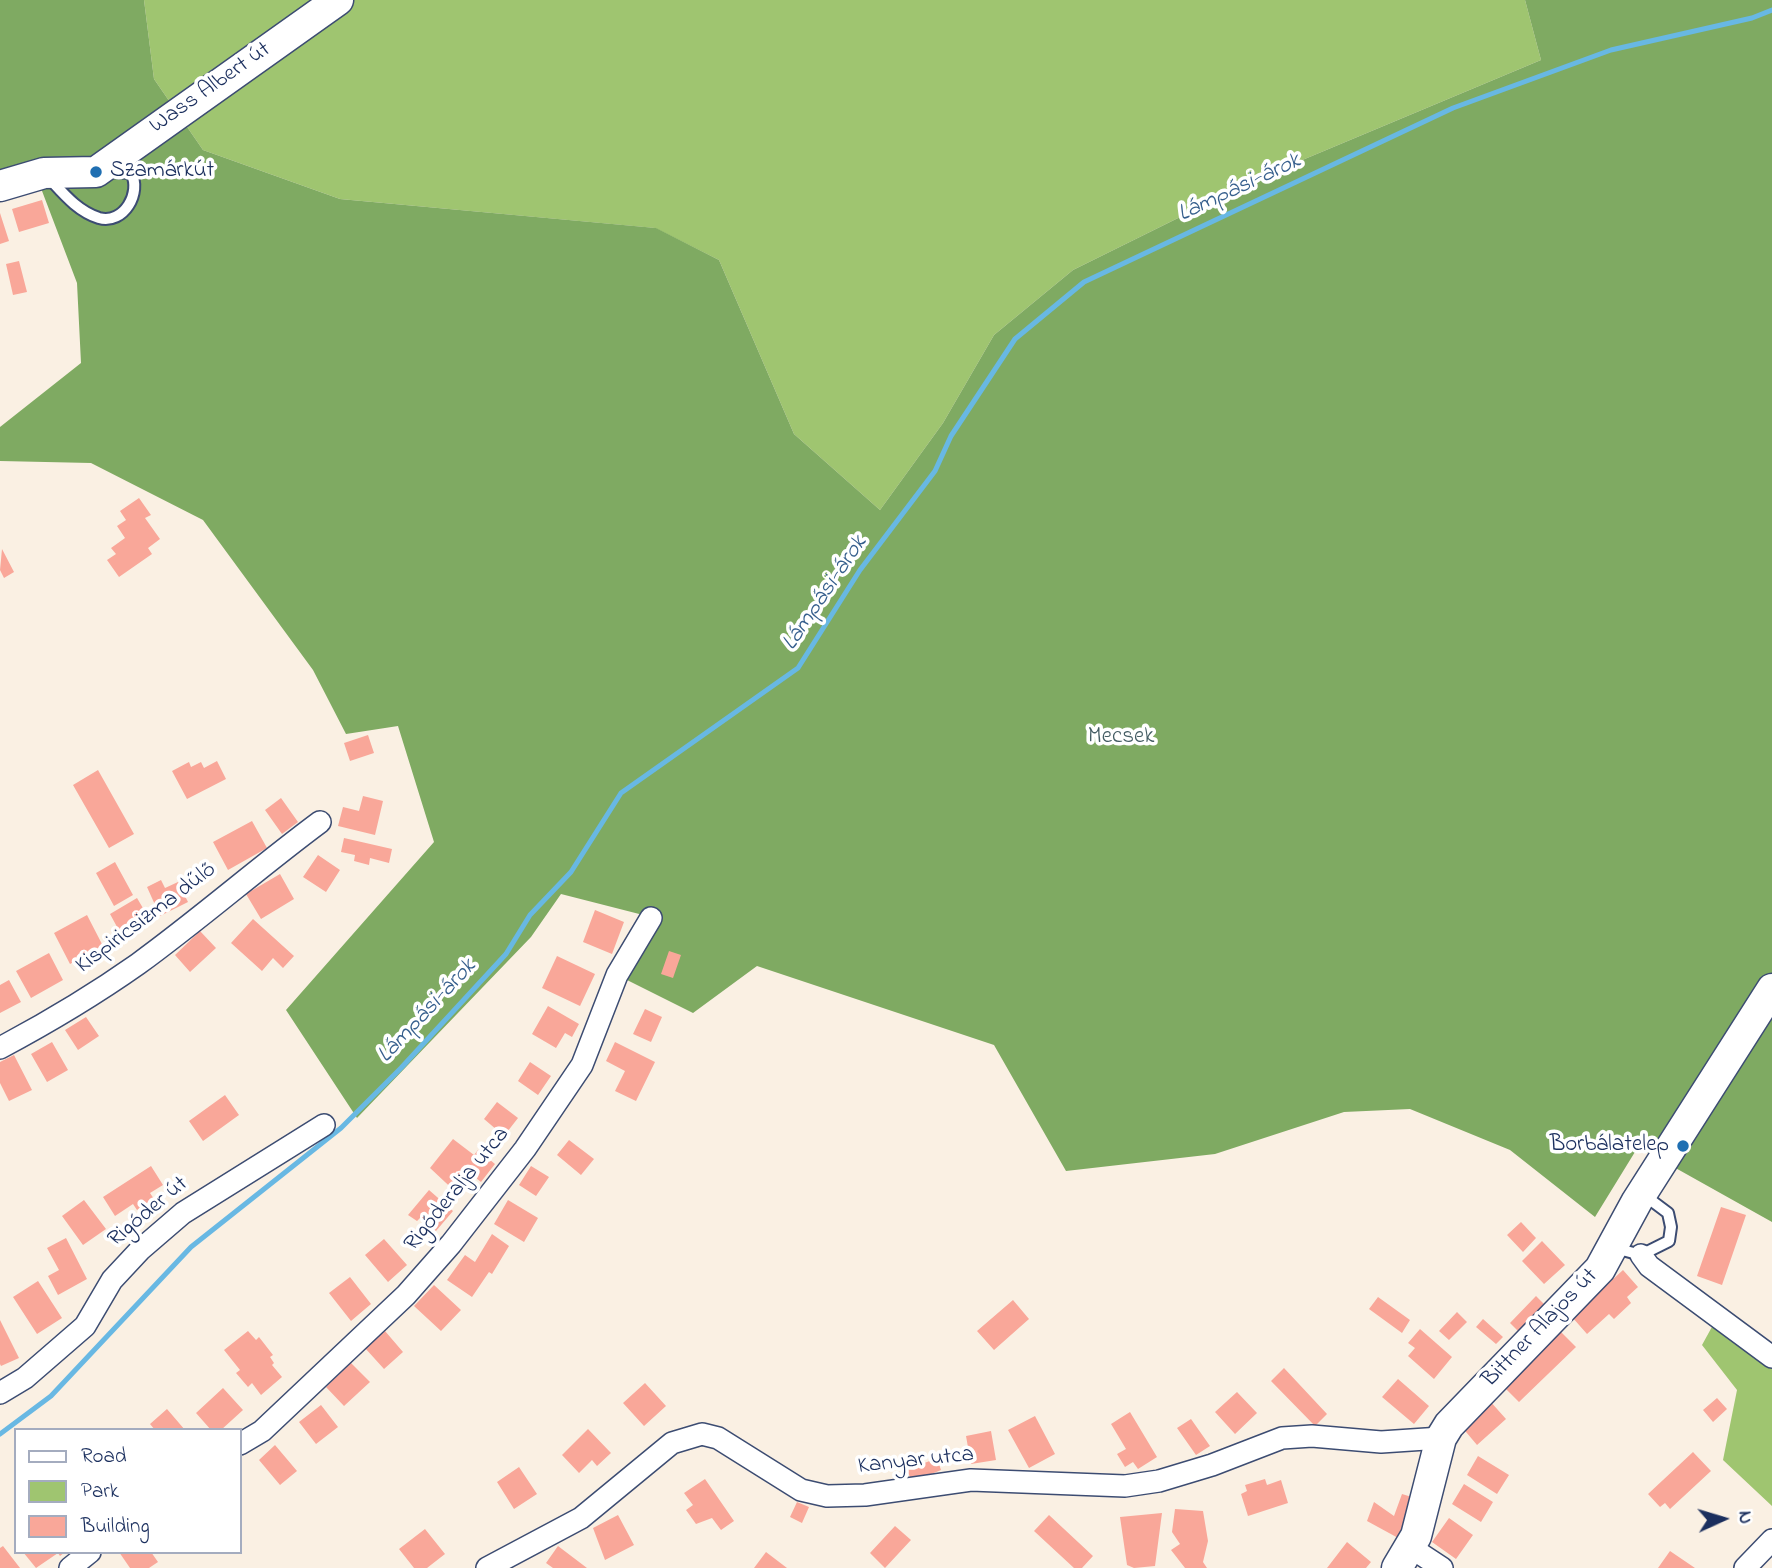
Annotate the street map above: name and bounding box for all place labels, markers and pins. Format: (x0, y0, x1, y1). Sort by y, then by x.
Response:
place label: Szamárkút (110, 158, 214, 186)
marker: Szamárkút (88, 164, 104, 180)
place label: Borbálatelep (1550, 1132, 1669, 1160)
marker: Borbálatelep (1675, 1138, 1691, 1154)

